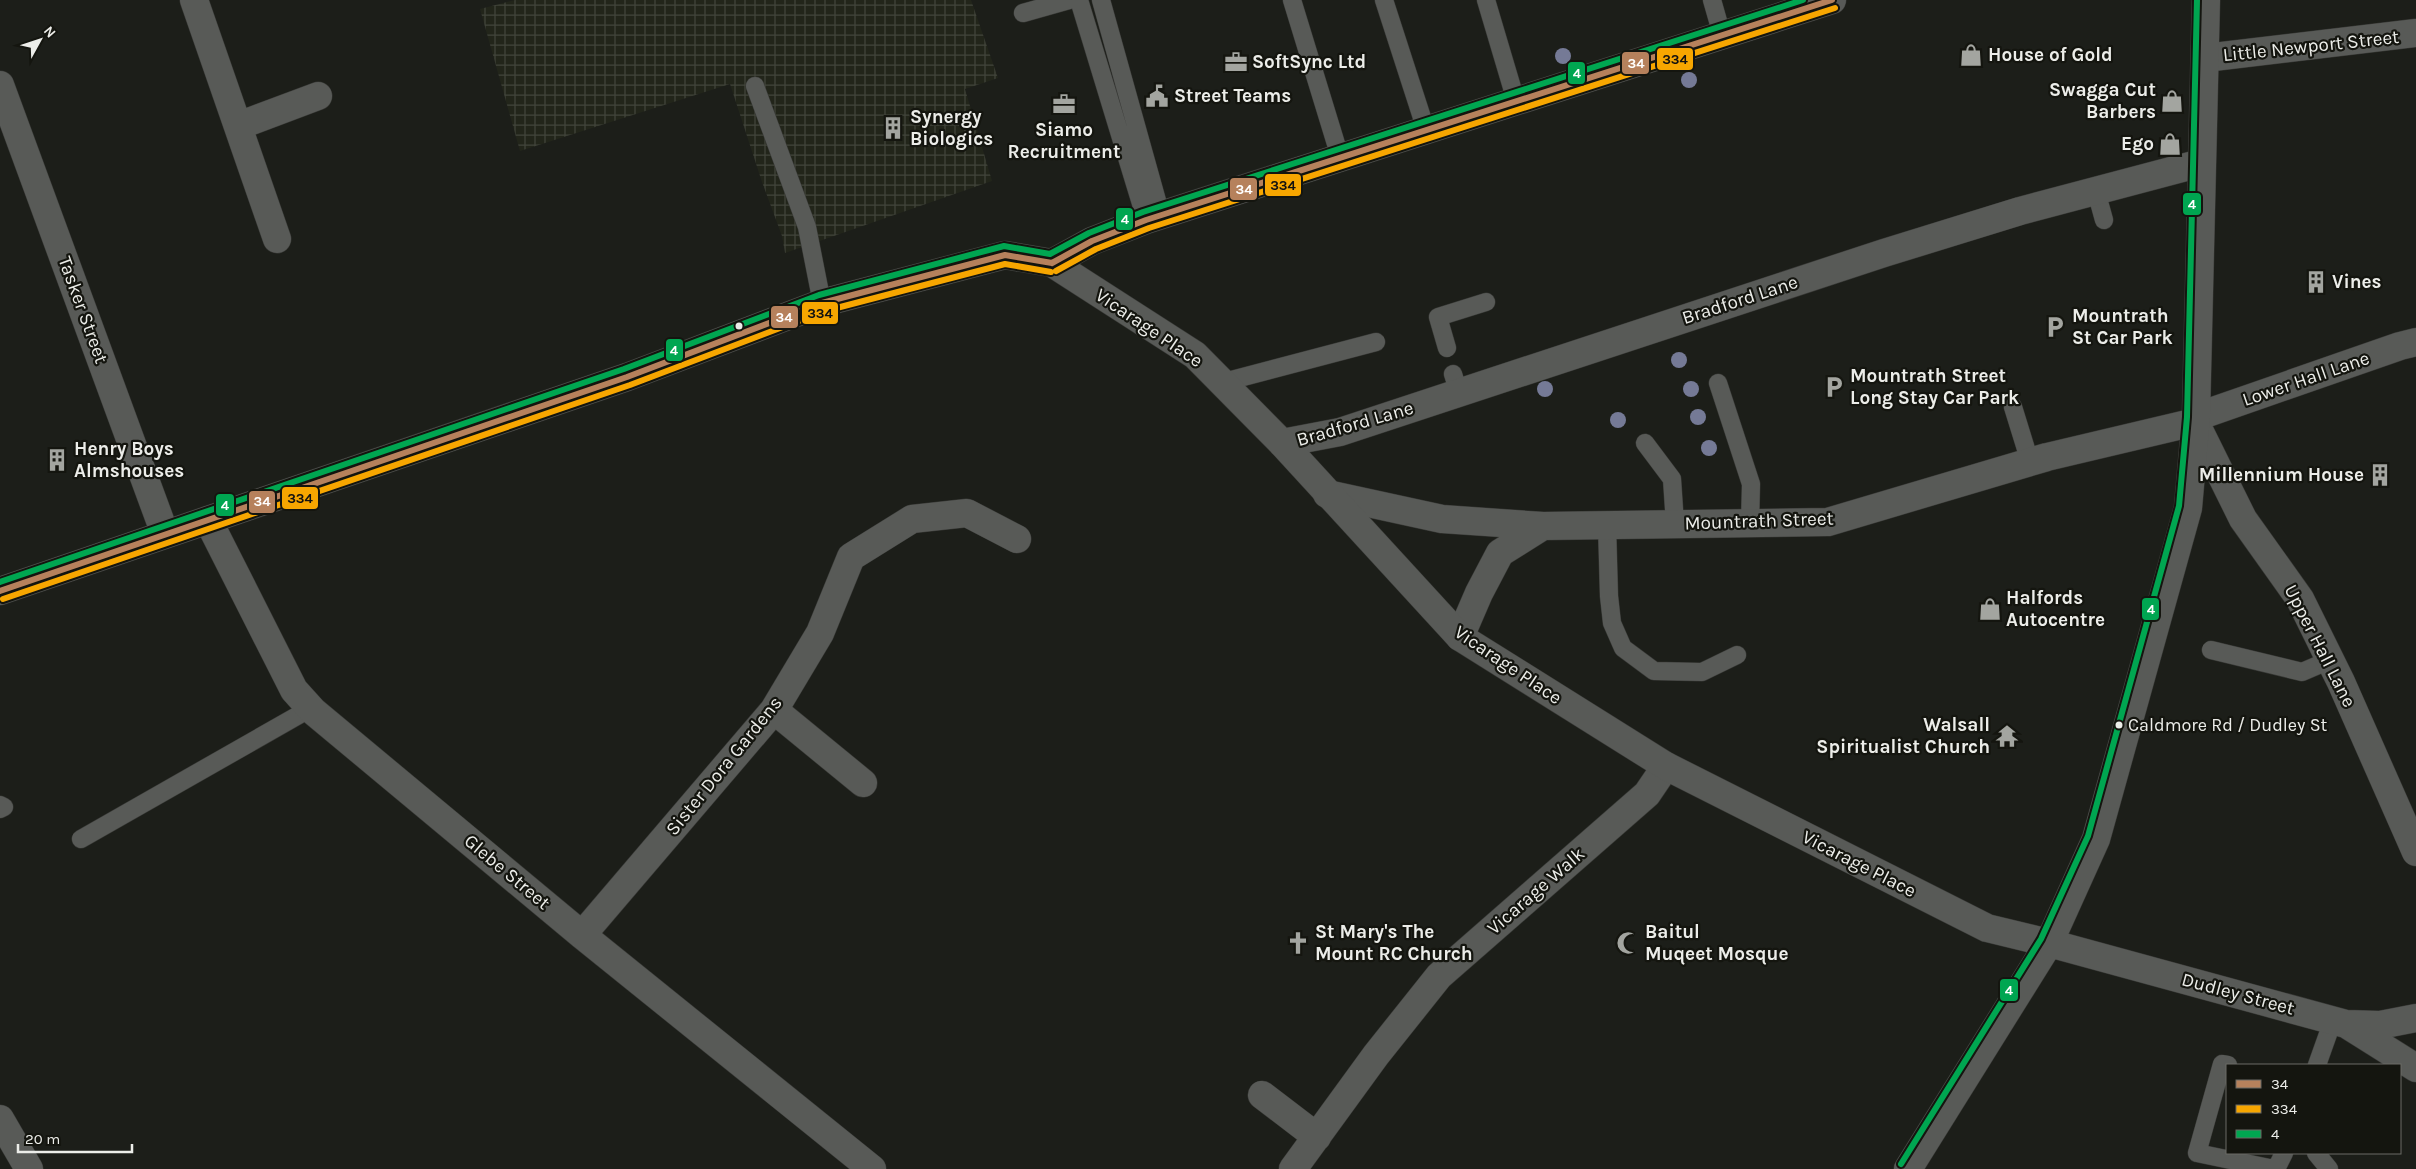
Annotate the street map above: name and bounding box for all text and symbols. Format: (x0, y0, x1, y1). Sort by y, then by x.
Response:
north arrow (15, 15, 65, 65)
text: N (40, 23, 59, 41)
street label: Little Newport Street (2222, 26, 2400, 66)
shop icon: House of Gold (1958, 42, 1984, 68)
place label: House of Gold (1988, 44, 2113, 66)
line badge: 334 (1656, 47, 1694, 71)
office icon: SoftSync Ltd (1223, 49, 1249, 75)
place label: SoftSync Ltd (1252, 51, 1366, 73)
line badge: 34 (1621, 51, 1650, 75)
text: 334 (1662, 51, 1689, 68)
text: 34 (1627, 55, 1645, 72)
line badge: 4 (1567, 61, 1586, 85)
text: 4 (1573, 65, 1582, 82)
place label: Swagga Cut Barbers (2049, 79, 2156, 123)
public building icon: Street Teams (1144, 83, 1170, 109)
place label: Street Teams (1174, 85, 1291, 107)
shop icon: Swagga Cut Barbers (2159, 88, 2185, 114)
office icon: Siamo Recruitment (1051, 91, 1077, 117)
place label: Synergy Biologics (910, 106, 993, 150)
building icon: Synergy Biologics (880, 115, 906, 141)
place label: Siamo Recruitment (1008, 119, 1120, 163)
shop icon: Ego (2157, 131, 2183, 157)
place label: Ego (2121, 133, 2154, 155)
line badge: 334 (1264, 173, 1302, 197)
line badge: 34 (1229, 177, 1258, 201)
text: 334 (1270, 177, 1297, 194)
text: 34 (1235, 181, 1253, 198)
line badge: 4 (2182, 192, 2202, 216)
text: 4 (2188, 196, 2197, 213)
line badge: 4 (1115, 207, 1134, 231)
text: 4 (1121, 211, 1130, 228)
street label: Tasker Street (53, 253, 113, 367)
building icon: Vines (2303, 269, 2329, 295)
street label: Bradford Lane (1679, 271, 1801, 329)
place label: Vines (2332, 271, 2382, 293)
street label: Vicarage Place (1091, 284, 1207, 372)
line badge: 334 (801, 301, 839, 325)
line badge: 34 (770, 305, 799, 329)
text: 334 (807, 305, 834, 322)
place label: Mountrath St Car Park (2072, 305, 2173, 349)
text: 34 (775, 309, 793, 326)
parking icon: Mountrath St Car Park (2042, 314, 2068, 340)
unlabelled marker (734, 321, 744, 331)
line badge: 4 (665, 338, 684, 362)
text: 4 (670, 342, 679, 359)
street label: Lower Hall Lane (2240, 347, 2372, 411)
place label: Mountrath Street Long Stay Car Park (1850, 365, 2019, 409)
parking icon: Mountrath Street Long Stay Car Park (1821, 374, 1847, 400)
street label: Bradford Lane (1294, 397, 1416, 451)
place label: Henry Boys Almshouses (74, 438, 184, 482)
building icon: Henry Boys Almshouses (44, 447, 70, 473)
building icon: Millennium House (2367, 462, 2393, 488)
place label: Millennium House (2199, 464, 2364, 486)
line badge: 334 (281, 486, 319, 510)
line badge: 34 (248, 490, 276, 514)
text: 334 (287, 490, 314, 507)
line badge: 4 (215, 493, 235, 517)
text: 34 (253, 493, 271, 510)
text: 4 (221, 497, 230, 514)
street label: Mountrath Street (1684, 507, 1834, 535)
street label: Upper Hall Lane (2280, 581, 2360, 711)
place label: Halfords Autocentre (2006, 587, 2105, 631)
shop icon: Halfords Autocentre (1977, 596, 2003, 622)
line badge: 4 (2141, 597, 2160, 621)
text: 4 (2147, 601, 2156, 618)
street label: Vicarage Place (1450, 621, 1566, 709)
street label: Sister Dora Gardens (661, 692, 787, 840)
place label: Walsall Spiritualist Church (1816, 714, 1990, 758)
place label: Caldmore Rd / Dudley St (2128, 714, 2328, 736)
marker: Caldmore Rd / Dudley St (2114, 720, 2124, 730)
temple icon: Walsall Spiritualist Church (1994, 723, 2020, 749)
street label: Vicarage Place (1798, 826, 1920, 902)
street label: Glebe Street (460, 830, 554, 914)
street label: Vicarage Walk (1483, 843, 1589, 939)
place label: St Mary's The Mount RC Church (1315, 921, 1473, 965)
place label: Baitul Muqeet Mosque (1645, 921, 1789, 965)
church icon: St Mary's The Mount RC Church (1285, 930, 1311, 956)
mosque icon: Baitul Muqeet Mosque (1615, 930, 1641, 956)
street label: Dudley Street (2179, 968, 2297, 1020)
line badge: 4 (1999, 978, 2019, 1002)
text: 4 (2005, 982, 2014, 999)
legend (2226, 1064, 2401, 1154)
text: 34 (2271, 1075, 2289, 1093)
text: 334 (2271, 1100, 2298, 1118)
scale bar (18, 1122, 131, 1154)
text: 4 (2271, 1125, 2280, 1143)
text: 20 m (25, 1130, 60, 1148)

